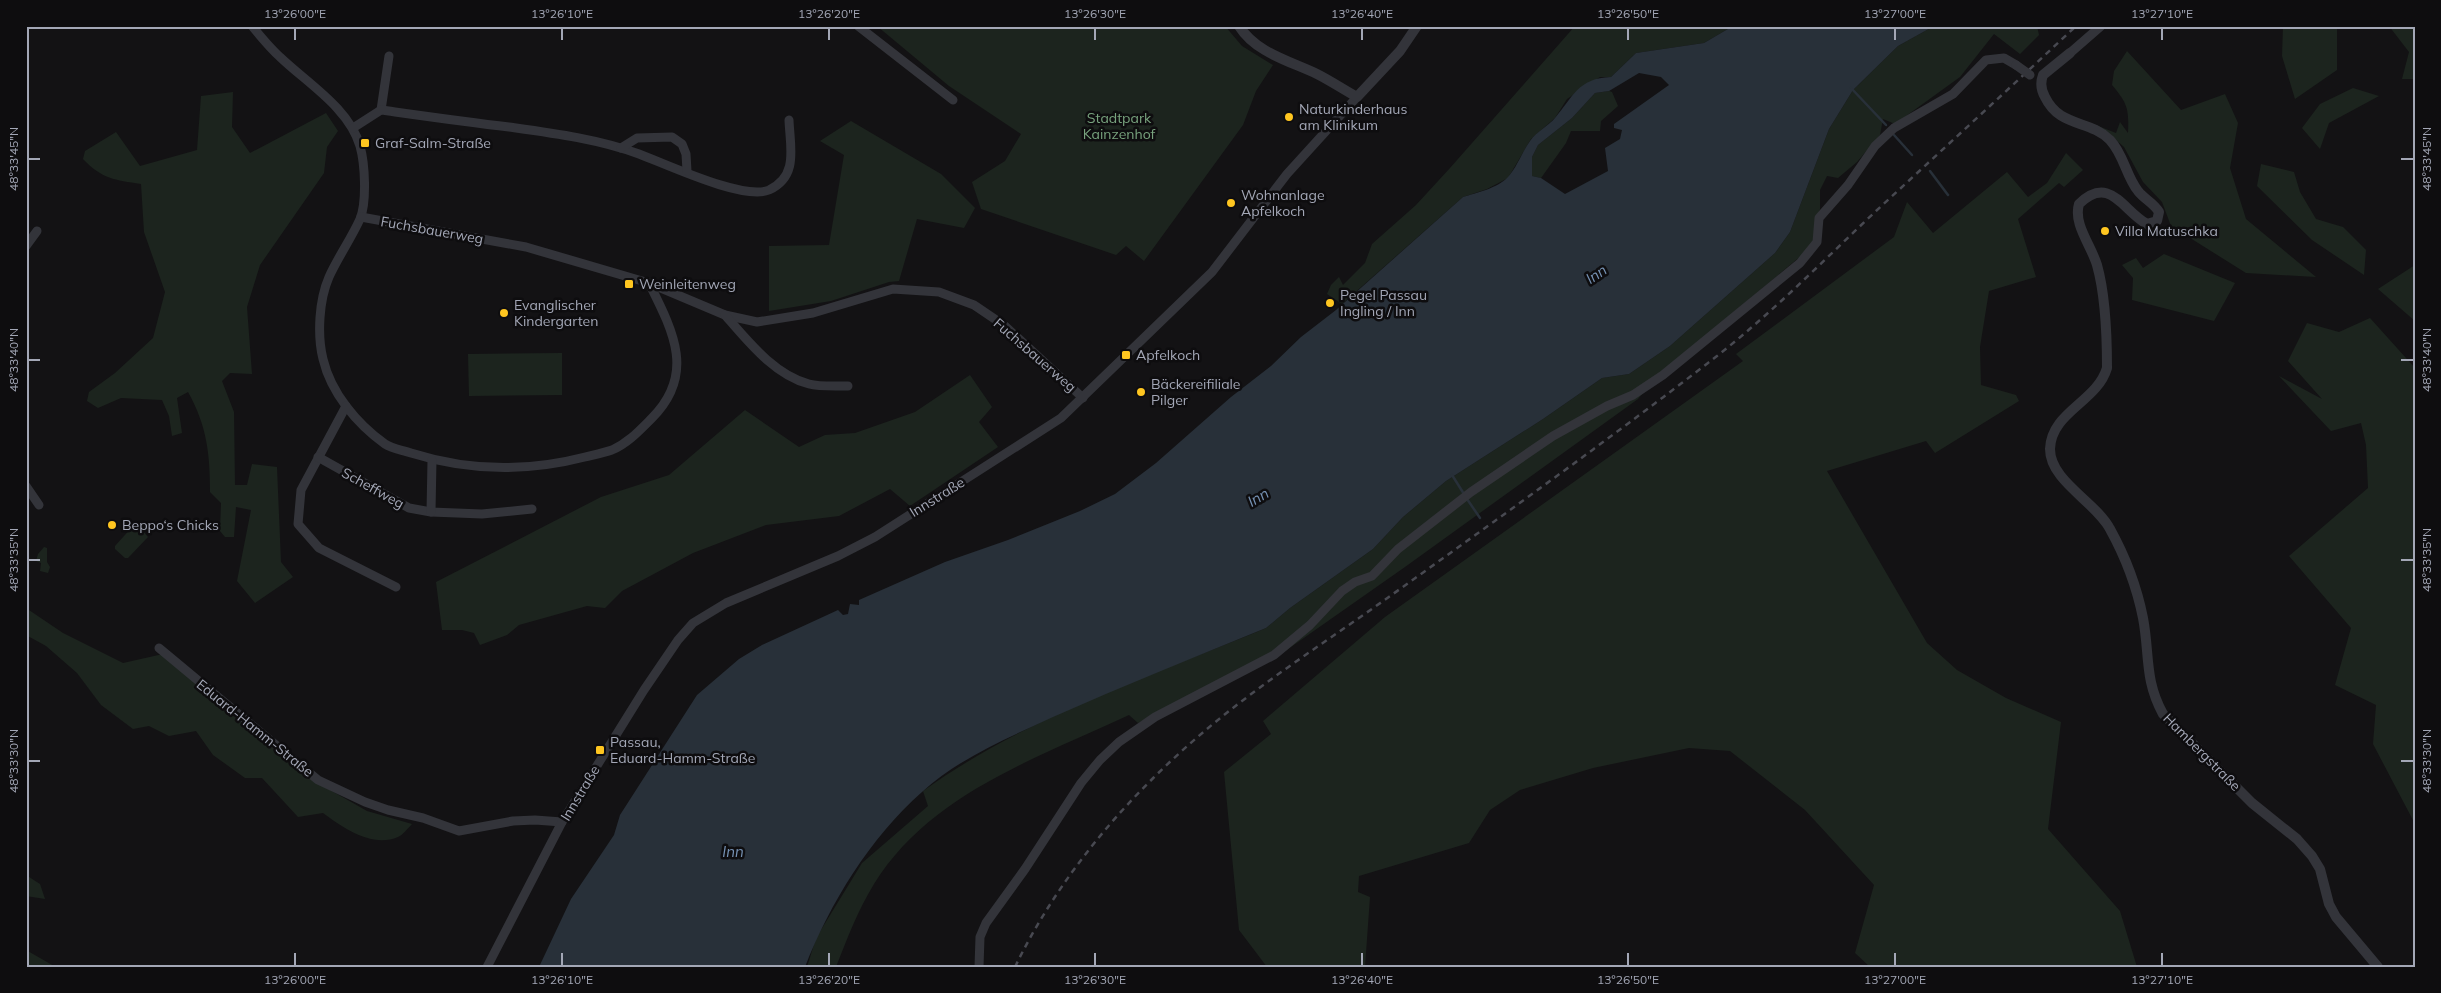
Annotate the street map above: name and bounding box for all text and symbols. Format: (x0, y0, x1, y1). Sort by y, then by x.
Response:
text: 13°26'00"E (264, 6, 326, 21)
text: 13°26'10"E (531, 6, 593, 21)
text: 13°26'20"E (798, 6, 860, 21)
text: 13°26'30"E (1064, 6, 1126, 21)
text: 13°26'40"E (1331, 6, 1393, 21)
text: 13°26'50"E (1597, 6, 1659, 21)
text: 13°27'00"E (1864, 6, 1926, 21)
text: 13°27'10"E (2131, 6, 2193, 21)
place label: Naturkinderhaus am Klinikum (1299, 100, 1407, 134)
park label: Stadtpark Kainzenhof (1083, 109, 1156, 143)
marker: Naturkinderhaus am Klinikum (1283, 111, 1295, 123)
text: 48°33'45"N (6, 127, 21, 191)
text: 48°33'45"N (2419, 127, 2434, 191)
place label: Graf-Salm-Straße (375, 134, 491, 152)
marker: Graf-Salm-Straße (359, 137, 371, 149)
place label: Wohnanlage Apfelkoch (1241, 186, 1325, 220)
marker: Wohnanlage Apfelkoch (1225, 197, 1237, 209)
street label: Fuchsbauerweg (379, 212, 485, 248)
place label: Villa Matuschka (2115, 222, 2218, 240)
marker: Villa Matuschka (2099, 225, 2111, 237)
water label: Inn (1582, 260, 1610, 288)
place label: Weinleitenweg (639, 275, 736, 293)
marker: Weinleitenweg (623, 278, 635, 290)
place label: Pegel Passau Ingling / Inn (1340, 286, 1427, 320)
place label: Evanglischer Kindergarten (514, 296, 598, 330)
marker: Pegel Passau Ingling / Inn (1324, 297, 1336, 309)
marker: Evanglischer Kindergarten (498, 307, 510, 319)
street label: Fuchsbauerweg (990, 314, 1080, 396)
text: 48°33'40"N (6, 328, 21, 392)
text: 48°33'40"N (2419, 328, 2434, 392)
place label: Apfelkoch (1136, 346, 1200, 364)
marker: Apfelkoch (1120, 349, 1132, 361)
place label: Bäckereifiliale Pilger (1151, 375, 1241, 409)
marker: Bäckereifiliale Pilger (1135, 386, 1147, 398)
street label: Scheffweg (339, 463, 407, 513)
street label: Innstraße (906, 473, 968, 521)
water label: Inn (1244, 483, 1272, 511)
place label: Beppo‘s Chicks (122, 516, 219, 534)
marker: Beppo‘s Chicks (106, 519, 118, 531)
text: 48°33'35"N (6, 528, 21, 592)
text: 48°33'35"N (2419, 528, 2434, 592)
street label: Eduard-Hamm-Straße (193, 675, 317, 781)
street label: Hambergstraße (2159, 709, 2245, 795)
text: 48°33'30"N (6, 729, 21, 793)
text: 48°33'30"N (2419, 729, 2434, 793)
place label: Passau, Eduard-Hamm-Straße (610, 733, 755, 767)
marker: Passau, Eduard-Hamm-Straße (594, 744, 606, 756)
street label: Innstraße (556, 762, 604, 824)
water label: Inn (722, 842, 744, 861)
text: 13°26'00"E (264, 972, 326, 987)
text: 13°26'10"E (531, 972, 593, 987)
text: 13°26'20"E (798, 972, 860, 987)
text: 13°26'30"E (1064, 972, 1126, 987)
text: 13°26'40"E (1331, 972, 1393, 987)
text: 13°26'50"E (1597, 972, 1659, 987)
text: 13°27'00"E (1864, 972, 1926, 987)
text: 13°27'10"E (2131, 972, 2193, 987)

